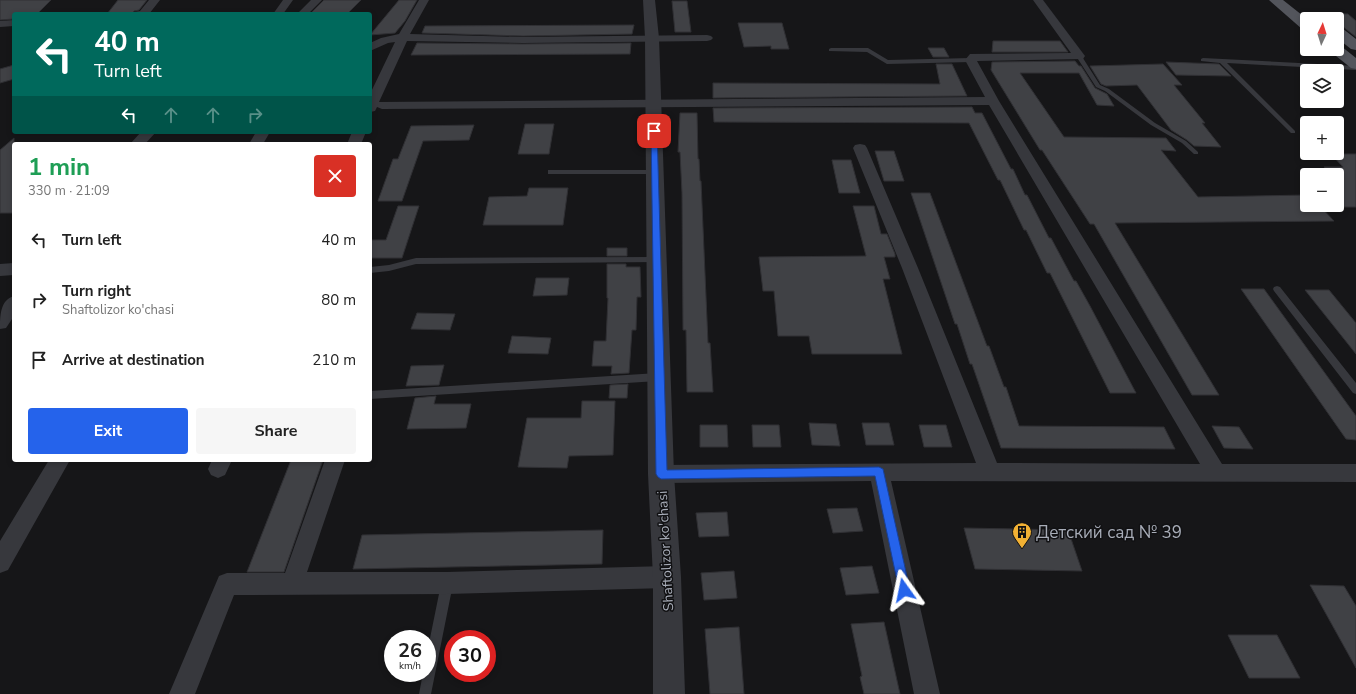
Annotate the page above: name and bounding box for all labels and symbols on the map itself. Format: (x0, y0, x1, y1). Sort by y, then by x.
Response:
north arrow (1300, 12, 1344, 56)
pin (637, 114, 671, 148)
street label: Shaftolizor ko'chasi (653, 490, 678, 612)
building icon: Детский сад № 39 (1011, 521, 1033, 549)
place label: Детский сад № 39 (1036, 521, 1182, 544)
position arrow (883, 569, 925, 611)
speed limit sign: 30 (444, 630, 496, 682)

